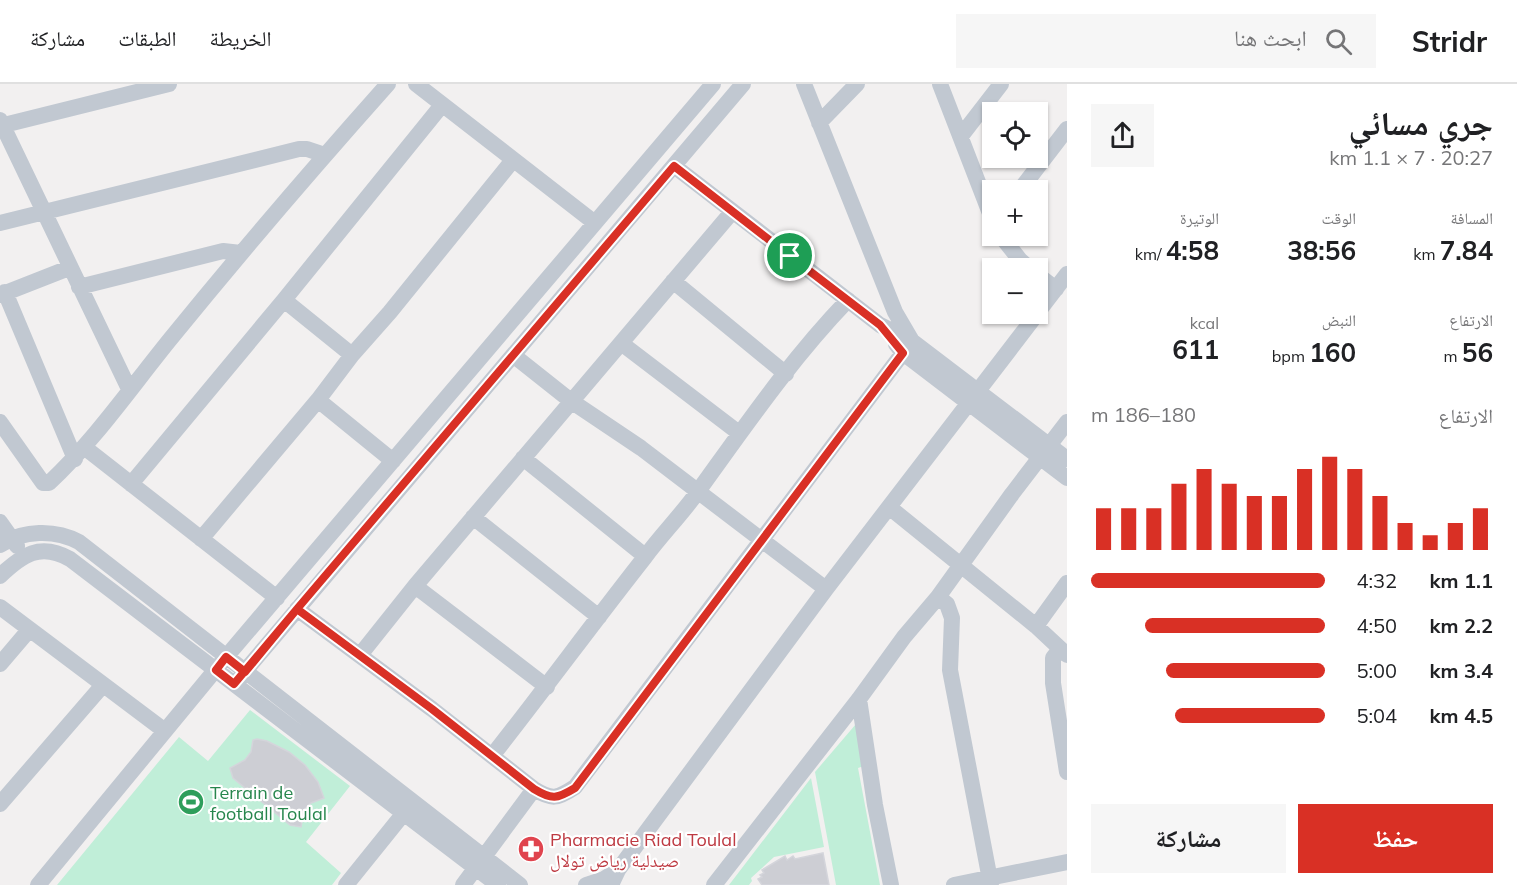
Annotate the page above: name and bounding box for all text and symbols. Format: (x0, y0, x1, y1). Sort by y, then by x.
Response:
search box (956, 14, 1376, 68)
text: ابحث هنا (1234, 24, 1307, 52)
text: Stridr (1412, 24, 1487, 59)
text: مشاركة (30, 25, 85, 51)
text: الطبقات (118, 25, 177, 51)
text: الخريطة (210, 25, 271, 51)
icon: search (1322, 25, 1355, 58)
map controls (982, 102, 1048, 324)
button: locate (982, 102, 1048, 168)
text: جري مسائي (1349, 102, 1493, 143)
button: share (1091, 104, 1154, 167)
text: 20:27 · 7 × 1.1 km (1329, 145, 1493, 170)
button: + (982, 180, 1048, 246)
text: الوتيرة (1180, 208, 1219, 228)
text: الوقت (1322, 208, 1356, 228)
text: المسافة (1451, 208, 1493, 228)
pin (764, 230, 815, 281)
text: 4:58 (1166, 234, 1219, 267)
text: 38:56 (1287, 234, 1356, 267)
text: 7.84 (1440, 234, 1493, 267)
icon: arrive (773, 239, 806, 272)
text: /km (1135, 244, 1166, 264)
text: km (1413, 244, 1440, 264)
button: − (982, 258, 1048, 324)
text: النبض (1322, 310, 1356, 330)
text: الارتفاع (1449, 310, 1493, 330)
text: kcal (1190, 313, 1219, 333)
text: 611 (1172, 333, 1219, 366)
text: 160 (1309, 336, 1356, 369)
text: 56 (1462, 336, 1493, 369)
text: bpm (1272, 346, 1309, 366)
text: m (1444, 346, 1462, 366)
text: 180–186 m (1091, 402, 1196, 427)
text: الارتفاع (1438, 403, 1493, 428)
text: 4:32 (1356, 568, 1397, 593)
text: 1.1 km (1430, 568, 1493, 593)
text: 4:50 (1356, 613, 1397, 638)
text: 2.2 km (1430, 613, 1493, 638)
text: 5:00 (1356, 658, 1397, 683)
text: 3.4 km (1430, 658, 1493, 683)
text: 5:04 (1356, 703, 1397, 728)
text: 4.5 km (1430, 703, 1493, 728)
place label: Terrain de football Toulal (210, 781, 327, 825)
sports icon: Terrain de football Toulal (176, 787, 206, 817)
button: مشاركة (1091, 804, 1286, 873)
button: حفظ (1298, 804, 1493, 873)
place label: Pharmacie Riad Toulal صيدلية رياض تولال (550, 828, 736, 872)
pharmacy icon: Pharmacie Riad Toulal صيدلية رياض تولال (516, 834, 546, 864)

